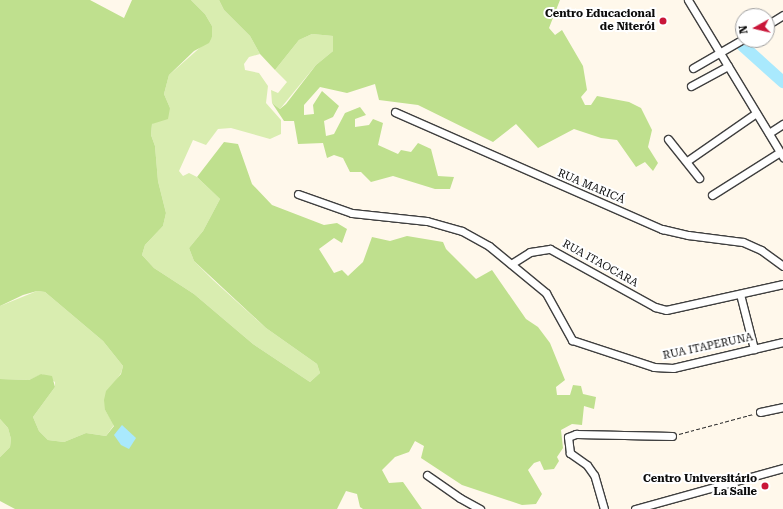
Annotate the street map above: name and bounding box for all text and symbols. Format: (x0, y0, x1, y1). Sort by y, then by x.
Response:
place label: Centro Educacional de Niterói (545, 8, 655, 34)
north arrow (735, 8, 775, 48)
marker: Centro Educacional de Niterói (658, 16, 668, 26)
text: N (737, 25, 751, 35)
street label: RUA MARICÁ (555, 167, 627, 207)
street label: RUA ITAOCARA (560, 238, 640, 290)
street label: RUA ITAPERUNA (662, 331, 754, 363)
place label: Centro Universitário La Salle (643, 473, 757, 499)
marker: Centro Universitário La Salle (760, 481, 770, 491)

